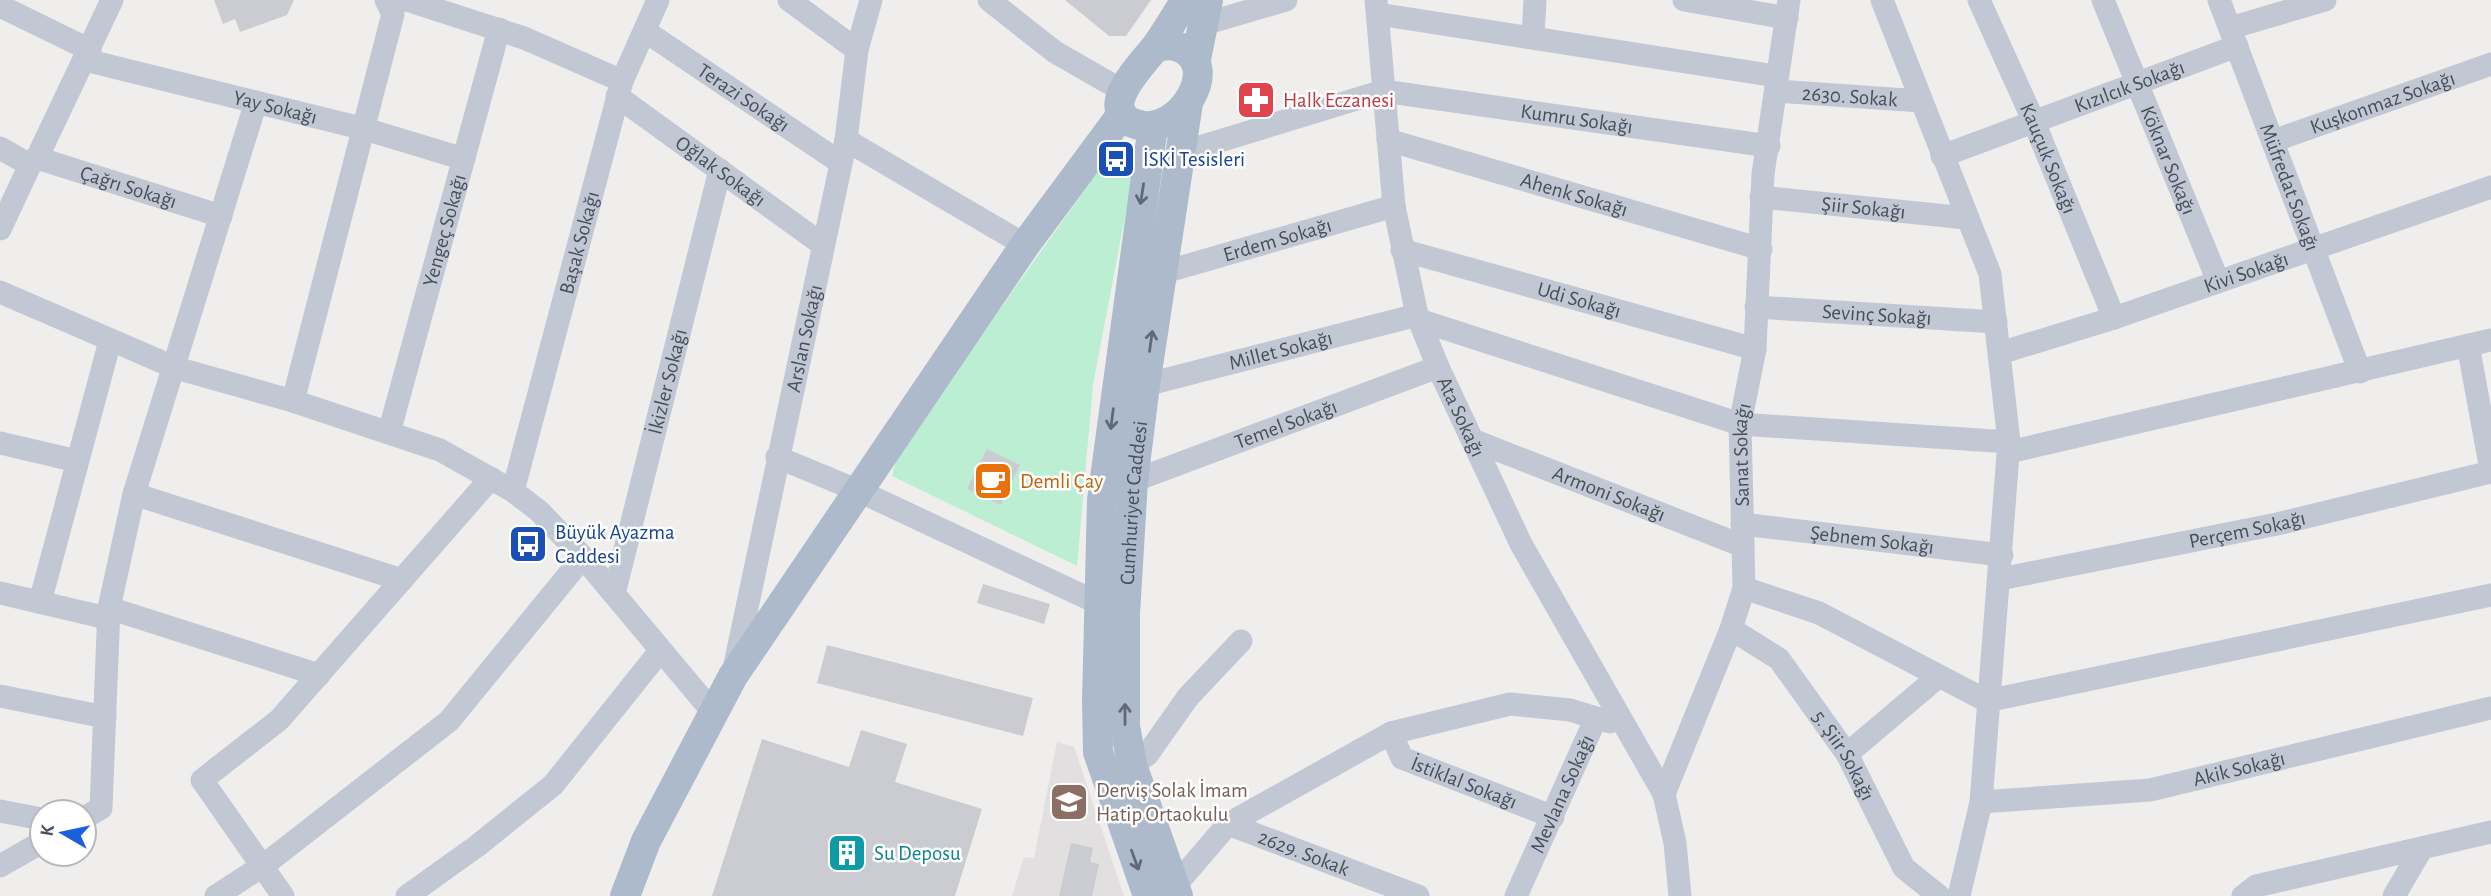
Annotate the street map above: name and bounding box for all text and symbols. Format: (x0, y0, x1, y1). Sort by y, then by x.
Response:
street label: Kızılcık Sokağı (2071, 56, 2187, 116)
street label: Terazi Sokağı (694, 59, 794, 136)
street label: Kuşkonmaz Sokağı (2307, 67, 2458, 138)
pharmacy icon: Halk Eczanesi (1235, 79, 1277, 121)
street label: 2630. Sokak (1801, 82, 1899, 110)
street label: Yay Sokağı (231, 86, 319, 127)
place label: Halk Eczanesi (1283, 90, 1394, 111)
street label: Kumru Sokağı (1519, 100, 1634, 137)
street label: Kauçuk Sokağı (2016, 100, 2081, 217)
street label: Köknar Sokağı (2137, 103, 2200, 218)
street label: Müfredat Sokağı (2256, 121, 2323, 254)
street label: Oğlak Sokağı (672, 132, 770, 210)
bus stop icon: İSKİ Tesisleri (1095, 138, 1137, 180)
place label: İSKİ Tesisleri (1143, 148, 1245, 170)
street label: Çağrı Sokağı (78, 162, 180, 212)
street label: Ahenk Sokağı (1518, 169, 1630, 220)
street label: Yengeç Sokağı (419, 172, 470, 289)
one-way arrow (1136, 182, 1149, 205)
street label: Başak Sokağı (555, 189, 603, 296)
street label: Şiir Sokağı (1820, 193, 1907, 222)
street label: Erdem Sokağı (1221, 214, 1334, 265)
street label: Kivi Sokağı (2201, 248, 2291, 296)
street label: Udi Sokağı (1535, 278, 1623, 321)
street label: Arslan Sokağı (782, 283, 826, 394)
street label: Sevinç Sokağı (1821, 301, 1932, 328)
street label: İkizler Sokağı (643, 327, 690, 437)
street label: Millet Sokağı (1227, 327, 1334, 373)
one-way arrow (1145, 330, 1158, 353)
street label: Ata Sokağı (1434, 373, 1489, 460)
street label: Temel Sokağı (1232, 395, 1340, 453)
street label: Sanat Sokağı (1729, 401, 1754, 507)
one-way arrow (1105, 407, 1118, 430)
street label: Cumhuriyet Caddesi (1116, 419, 1151, 586)
cafe icon: Demli Çay (972, 460, 1014, 502)
street label: Armoni Sokağı (1550, 462, 1668, 525)
place label: Demli Çay (1020, 471, 1103, 492)
street label: Perçem Sokağı (2187, 507, 2308, 552)
place label: Büyük Ayazma Caddesi (555, 522, 675, 567)
street label: Şebnem Sokağı (1809, 522, 1935, 557)
bus stop icon: Büyük Ayazma Caddesi (507, 523, 549, 565)
one-way arrow (1118, 703, 1132, 726)
street label: 5. Şiir Sokağı (1809, 706, 1879, 804)
street label: Mevlana Sokağı (1526, 731, 1598, 856)
street label: Akik Sokağı (2191, 747, 2287, 790)
street label: İstiklal Sokağı (1408, 751, 1520, 812)
place label: Derviş Solak İmam Hatip Ortaokulu (1096, 779, 1248, 825)
school or university icon: Derviş Solak İmam Hatip Ortaokulu (1048, 781, 1090, 823)
north arrow (28, 798, 98, 868)
text: K (37, 823, 58, 838)
street label: 2629. Sokak (1255, 826, 1352, 880)
building icon: Su Deposu (826, 832, 868, 874)
place label: Su Deposu (874, 843, 961, 864)
one-way arrow (1130, 849, 1142, 871)

